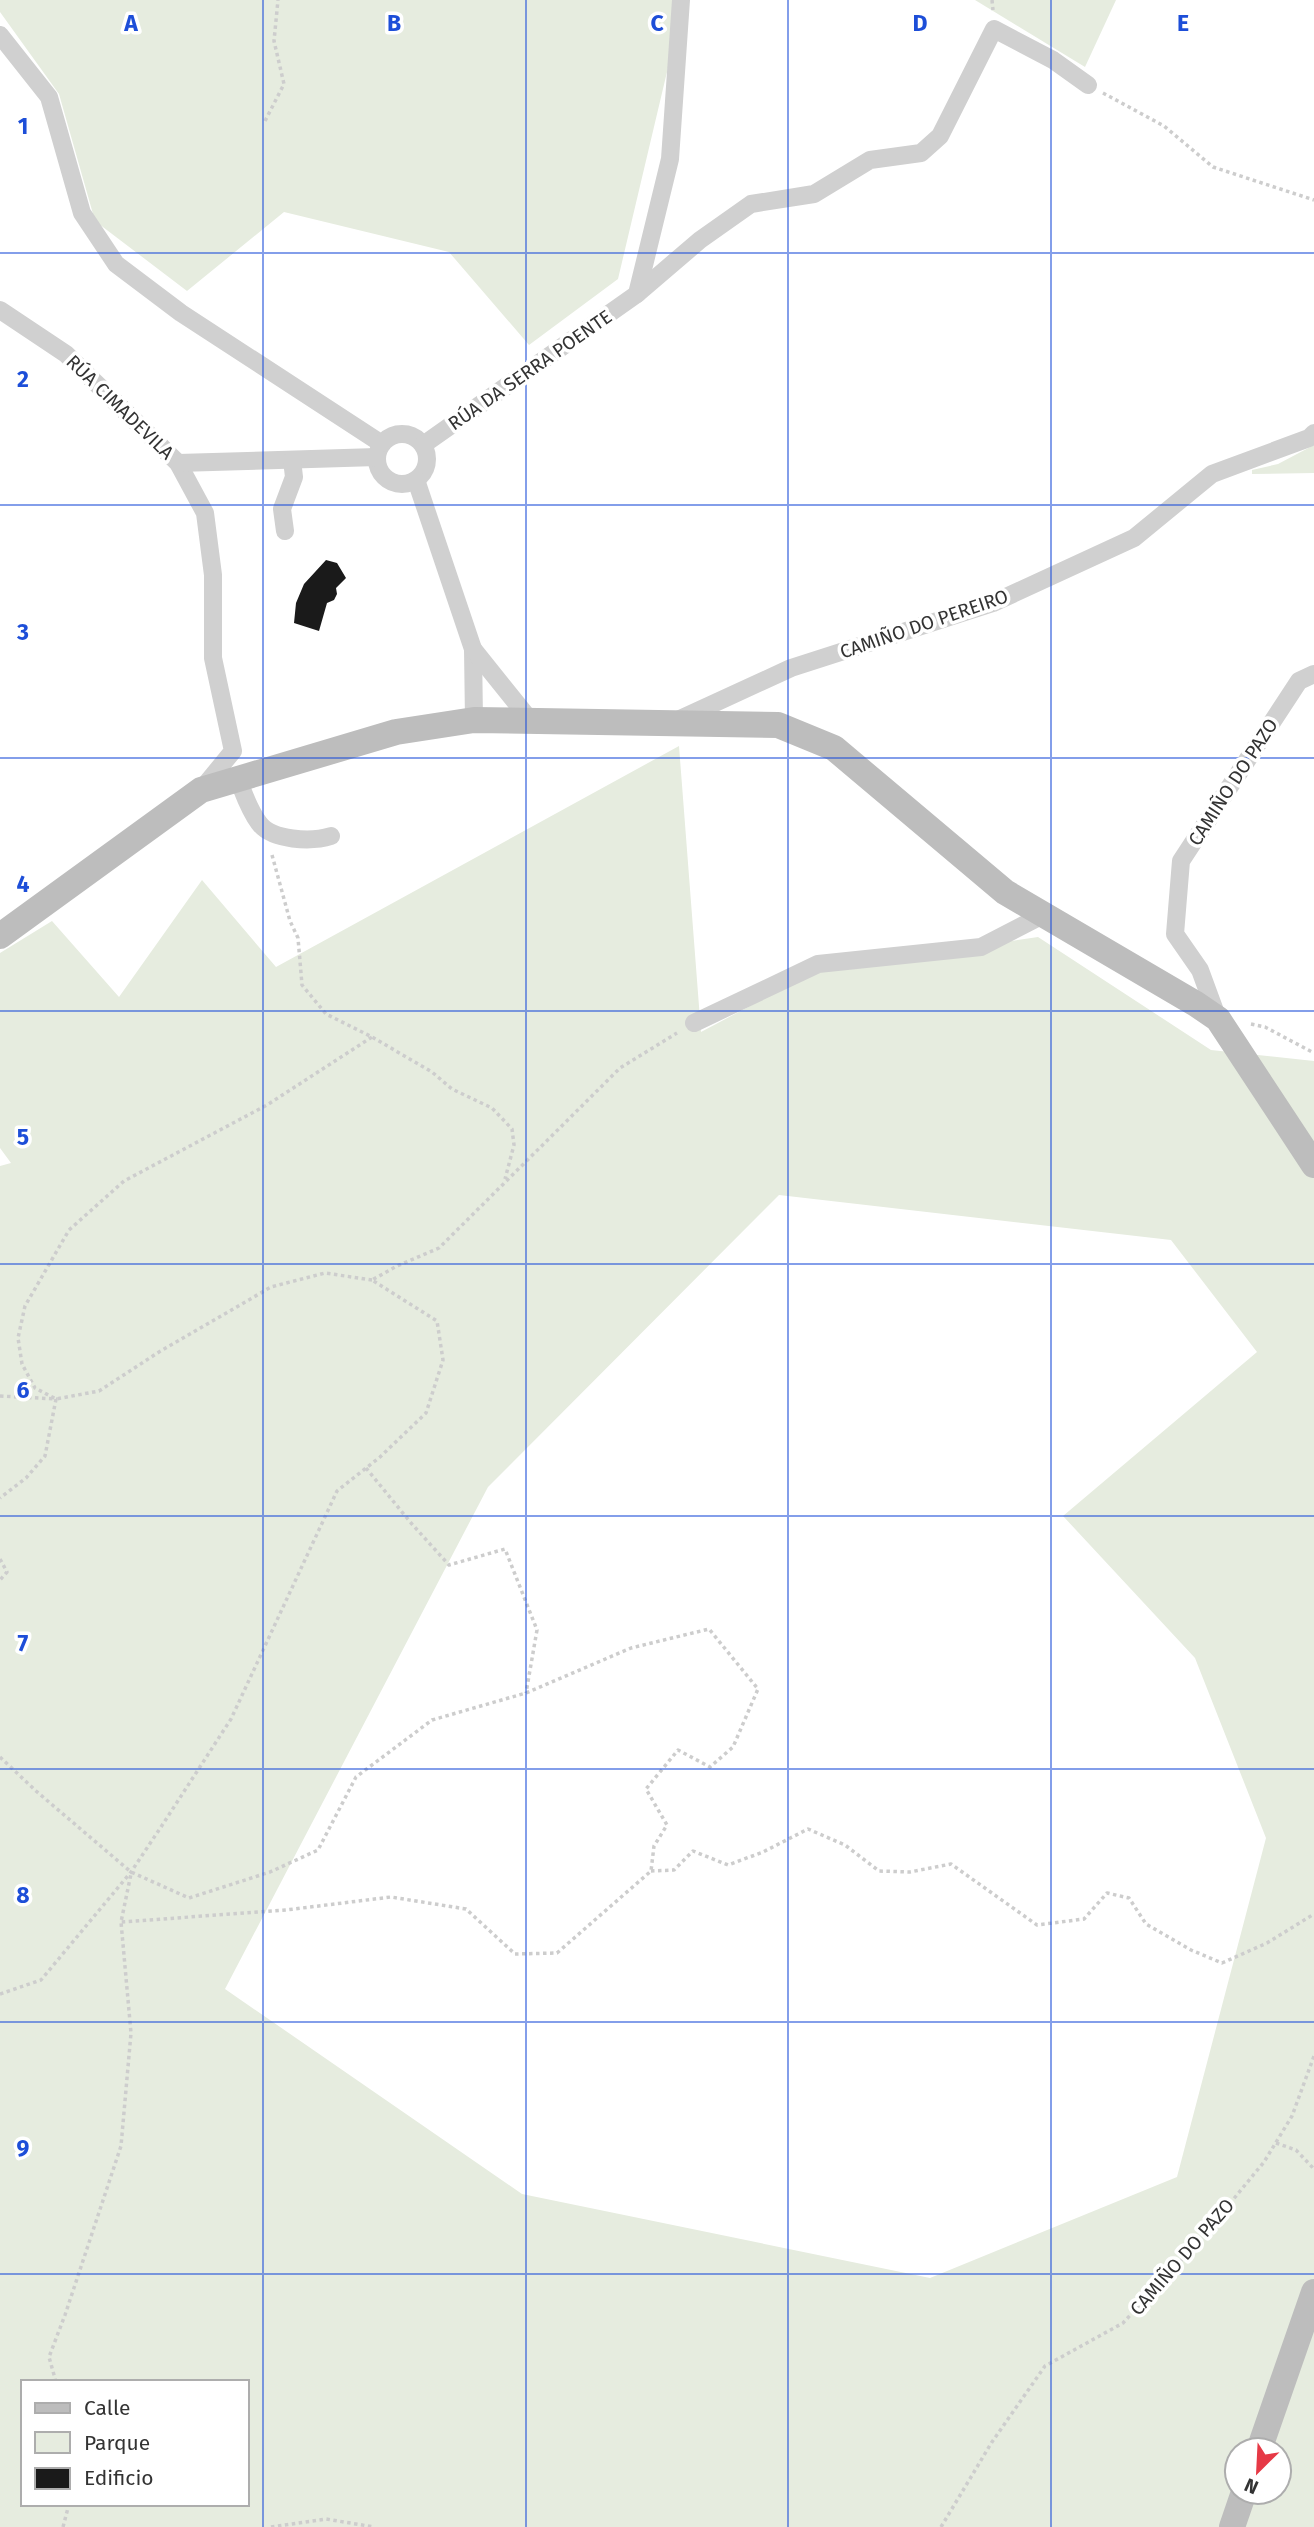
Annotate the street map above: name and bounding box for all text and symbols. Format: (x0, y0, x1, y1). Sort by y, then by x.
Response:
text: A (123, 9, 138, 37)
text: B (387, 9, 401, 37)
text: C (650, 9, 664, 37)
text: D (913, 9, 928, 37)
text: E (1177, 9, 1189, 37)
text: 1 (18, 112, 28, 140)
street label: RÚA DA SERRA POENTE (444, 305, 616, 435)
street label: RÚA CIMADEVILA (61, 350, 179, 464)
text: 2 (17, 365, 29, 393)
street label: CAMIÑO DO PEREIRO (837, 584, 1011, 664)
text: 3 (16, 618, 29, 646)
street label: CAMIÑO DO PAZO (1183, 714, 1283, 850)
text: 4 (17, 870, 30, 898)
text: 5 (17, 1123, 29, 1151)
text: 6 (17, 1376, 30, 1404)
text: 7 (18, 1629, 29, 1657)
text: 8 (16, 1881, 30, 1909)
text: 9 (17, 2134, 30, 2162)
street label: CAMIÑO DO PAZO (1125, 2194, 1239, 2320)
legend (21, 2380, 248, 2506)
text: Calle (84, 2395, 130, 2421)
text: Parque (84, 2430, 150, 2456)
north arrow (1223, 2436, 1293, 2506)
text: Edificio (84, 2465, 154, 2491)
text: N (1241, 2473, 1262, 2499)

